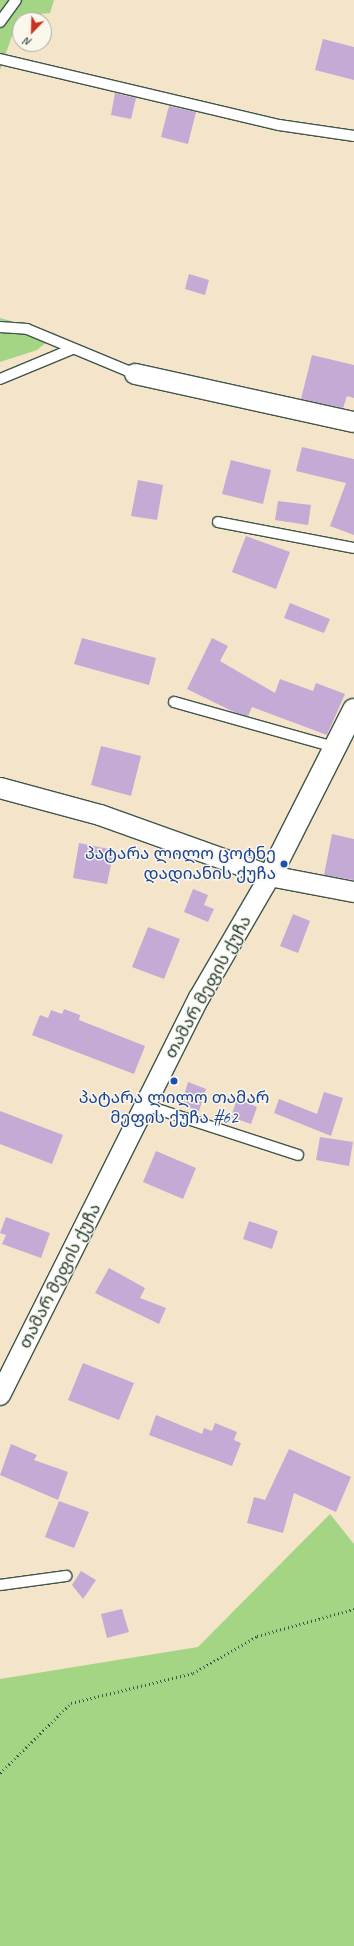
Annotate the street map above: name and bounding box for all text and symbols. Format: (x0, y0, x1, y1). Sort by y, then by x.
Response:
north arrow (12, 12, 52, 52)
text: N (22, 34, 34, 50)
place label: პატარა ლილო ცოტნე დადიანის ქუჩა (85, 844, 276, 884)
marker: პატარა ლილო ცოტნე დადიანის ქუჩა (279, 859, 289, 869)
street label: თამარ მეფის ქუჩა (160, 912, 256, 1062)
marker: პატარა ლილო თამარ მეფის ქუჩა #62 (169, 1076, 179, 1086)
place label: პატარა ლილო თამარ მეფის ქუჩა #62 (79, 1088, 269, 1128)
street label: თამარ მეფის ქუჩა (15, 1200, 105, 1352)

